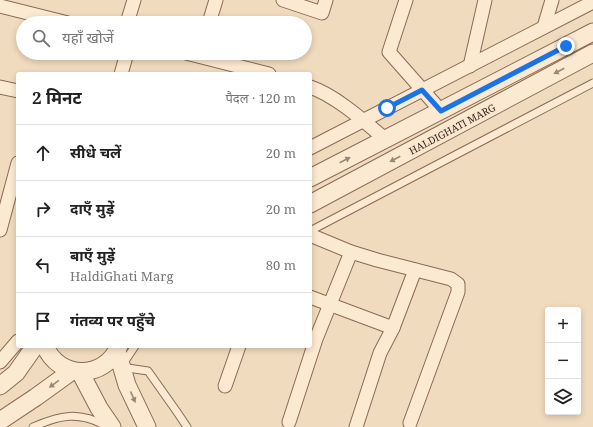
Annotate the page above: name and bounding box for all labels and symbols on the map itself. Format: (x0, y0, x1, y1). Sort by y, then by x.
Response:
route end (557, 37, 575, 55)
one-way arrow (553, 68, 564, 74)
route start (378, 99, 396, 117)
street label: HALDIGHATI MARG (406, 100, 498, 158)
one-way arrow (389, 156, 401, 163)
one-way arrow (339, 157, 350, 163)
one-way arrow (49, 380, 60, 388)
one-way arrow (130, 392, 136, 403)

